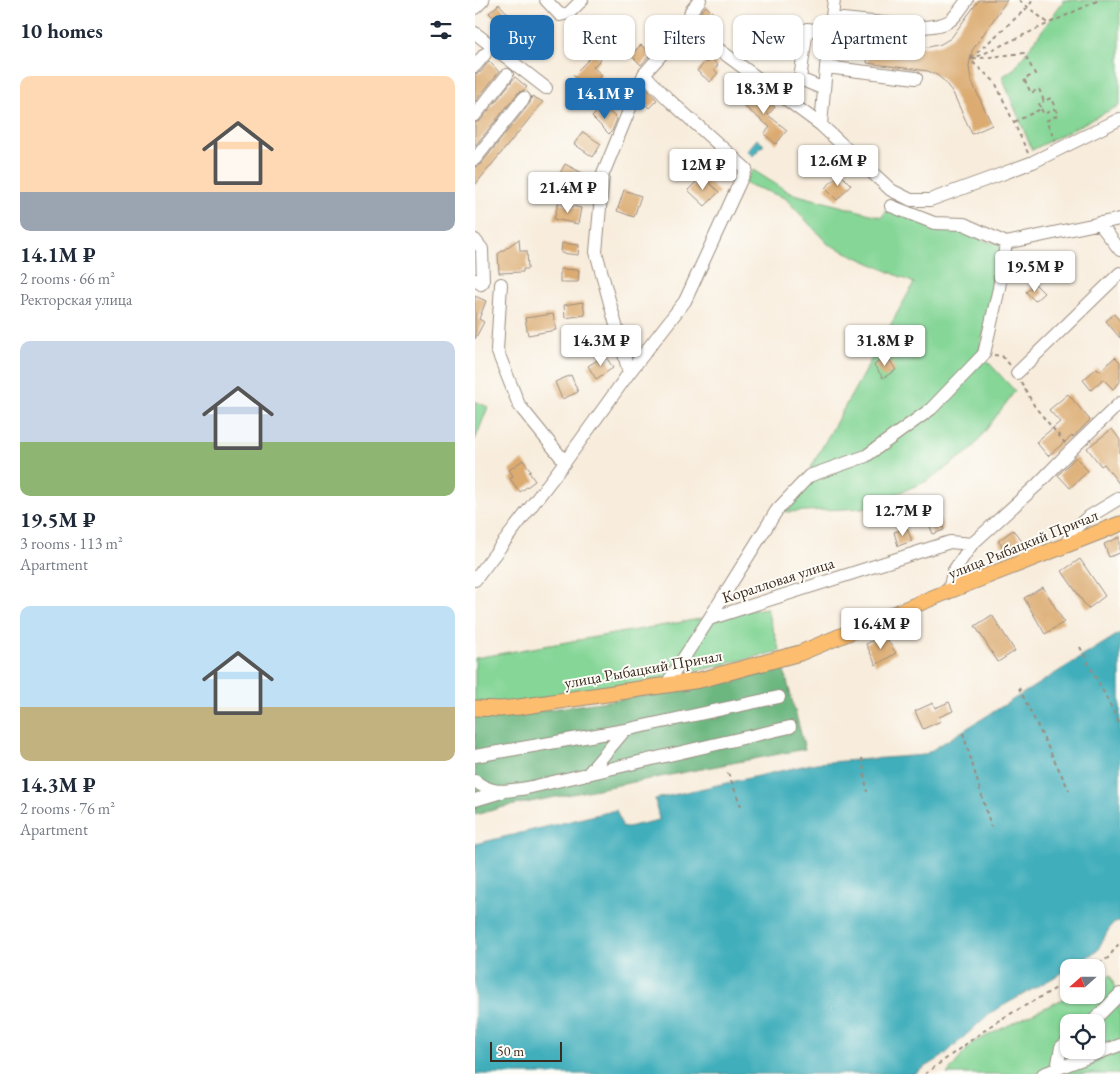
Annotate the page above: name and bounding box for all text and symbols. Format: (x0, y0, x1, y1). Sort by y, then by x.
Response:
chip: Buy (490, 15, 554, 60)
chip: Rent (564, 15, 635, 60)
chip: Filters (645, 15, 723, 60)
chip: New (733, 15, 803, 60)
chip: Apartment (813, 15, 925, 60)
icon: filters (427, 16, 455, 44)
text: 10 homes (20, 17, 103, 44)
pin: 18.3M ₽ (718, 72, 810, 115)
pin: 14.1M ₽ (559, 78, 651, 120)
text: 18.3M ₽ (735, 78, 793, 99)
text: 14.1M ₽ (576, 83, 634, 104)
icon: home (193, 108, 283, 198)
pin: 12.6M ₽ (792, 144, 884, 187)
pin: 12M ₽ (668, 148, 738, 191)
text: 12.6M ₽ (809, 150, 867, 171)
text: 12M ₽ (680, 154, 726, 175)
pin: 21.4M ₽ (522, 172, 614, 214)
text: 21.4M ₽ (539, 177, 597, 198)
text: 14.1M ₽ (20, 241, 96, 268)
pin: 19.5M ₽ (989, 250, 1081, 293)
text: 19.5M ₽ (1006, 256, 1064, 277)
text: 2 rooms · 66 m² (20, 268, 115, 289)
text: Ректорская улица (20, 289, 132, 310)
pin: 14.3M ₽ (555, 324, 647, 367)
pin: 31.8M ₽ (839, 324, 931, 367)
text: 14.3M ₽ (572, 330, 630, 351)
text: 31.8M ₽ (856, 330, 914, 351)
icon: home (193, 373, 283, 463)
pin: 12.7M ₽ (857, 494, 949, 537)
text: 12.7M ₽ (874, 500, 932, 521)
street label: улица Рыбацкий Причал (945, 504, 1101, 584)
text: 19.5M ₽ (20, 506, 96, 533)
text: 3 rooms · 113 m² (20, 533, 123, 554)
street label: Коралловая улица (719, 552, 837, 608)
text: Apartment (20, 554, 88, 575)
pin: 16.4M ₽ (835, 608, 927, 650)
text: 16.4M ₽ (852, 613, 910, 634)
icon: home (193, 638, 283, 728)
street label: улица Рыбацкий Причал (562, 645, 724, 693)
text: 14.3M ₽ (20, 771, 96, 798)
text: 2 rooms · 76 m² (20, 798, 115, 819)
text: Apartment (20, 819, 88, 840)
north arrow (1060, 959, 1105, 1004)
map controls (1060, 959, 1105, 1059)
button: locate (1060, 1014, 1105, 1059)
scale bar (490, 1039, 563, 1062)
text: 50 m (497, 1042, 524, 1060)

